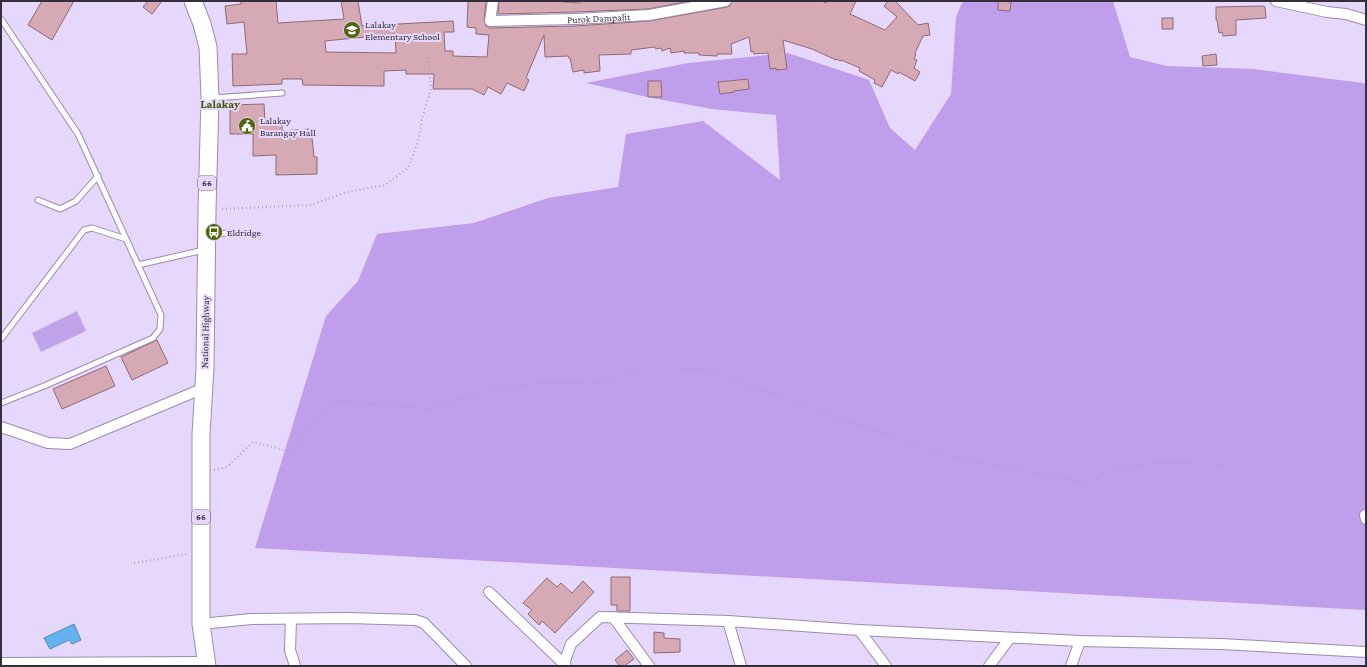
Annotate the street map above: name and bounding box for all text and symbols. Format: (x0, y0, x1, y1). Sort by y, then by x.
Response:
street label: Purok Dampalit (567, 10, 631, 25)
place label: Lalakay Elementary School (365, 19, 440, 42)
school or university icon: Lalakay Elementary School (342, 20, 362, 40)
district label: Lalakay (200, 97, 240, 111)
place label: Lalakay Barangay Hall (260, 115, 316, 138)
public building icon: Lalakay Barangay Hall (237, 116, 257, 136)
road number: 66 (198, 176, 216, 190)
bus stop icon: Eldridge (204, 222, 224, 242)
place label: Eldridge (227, 227, 262, 238)
street label: National Highway (199, 295, 211, 368)
road number: 66 (192, 510, 210, 524)

